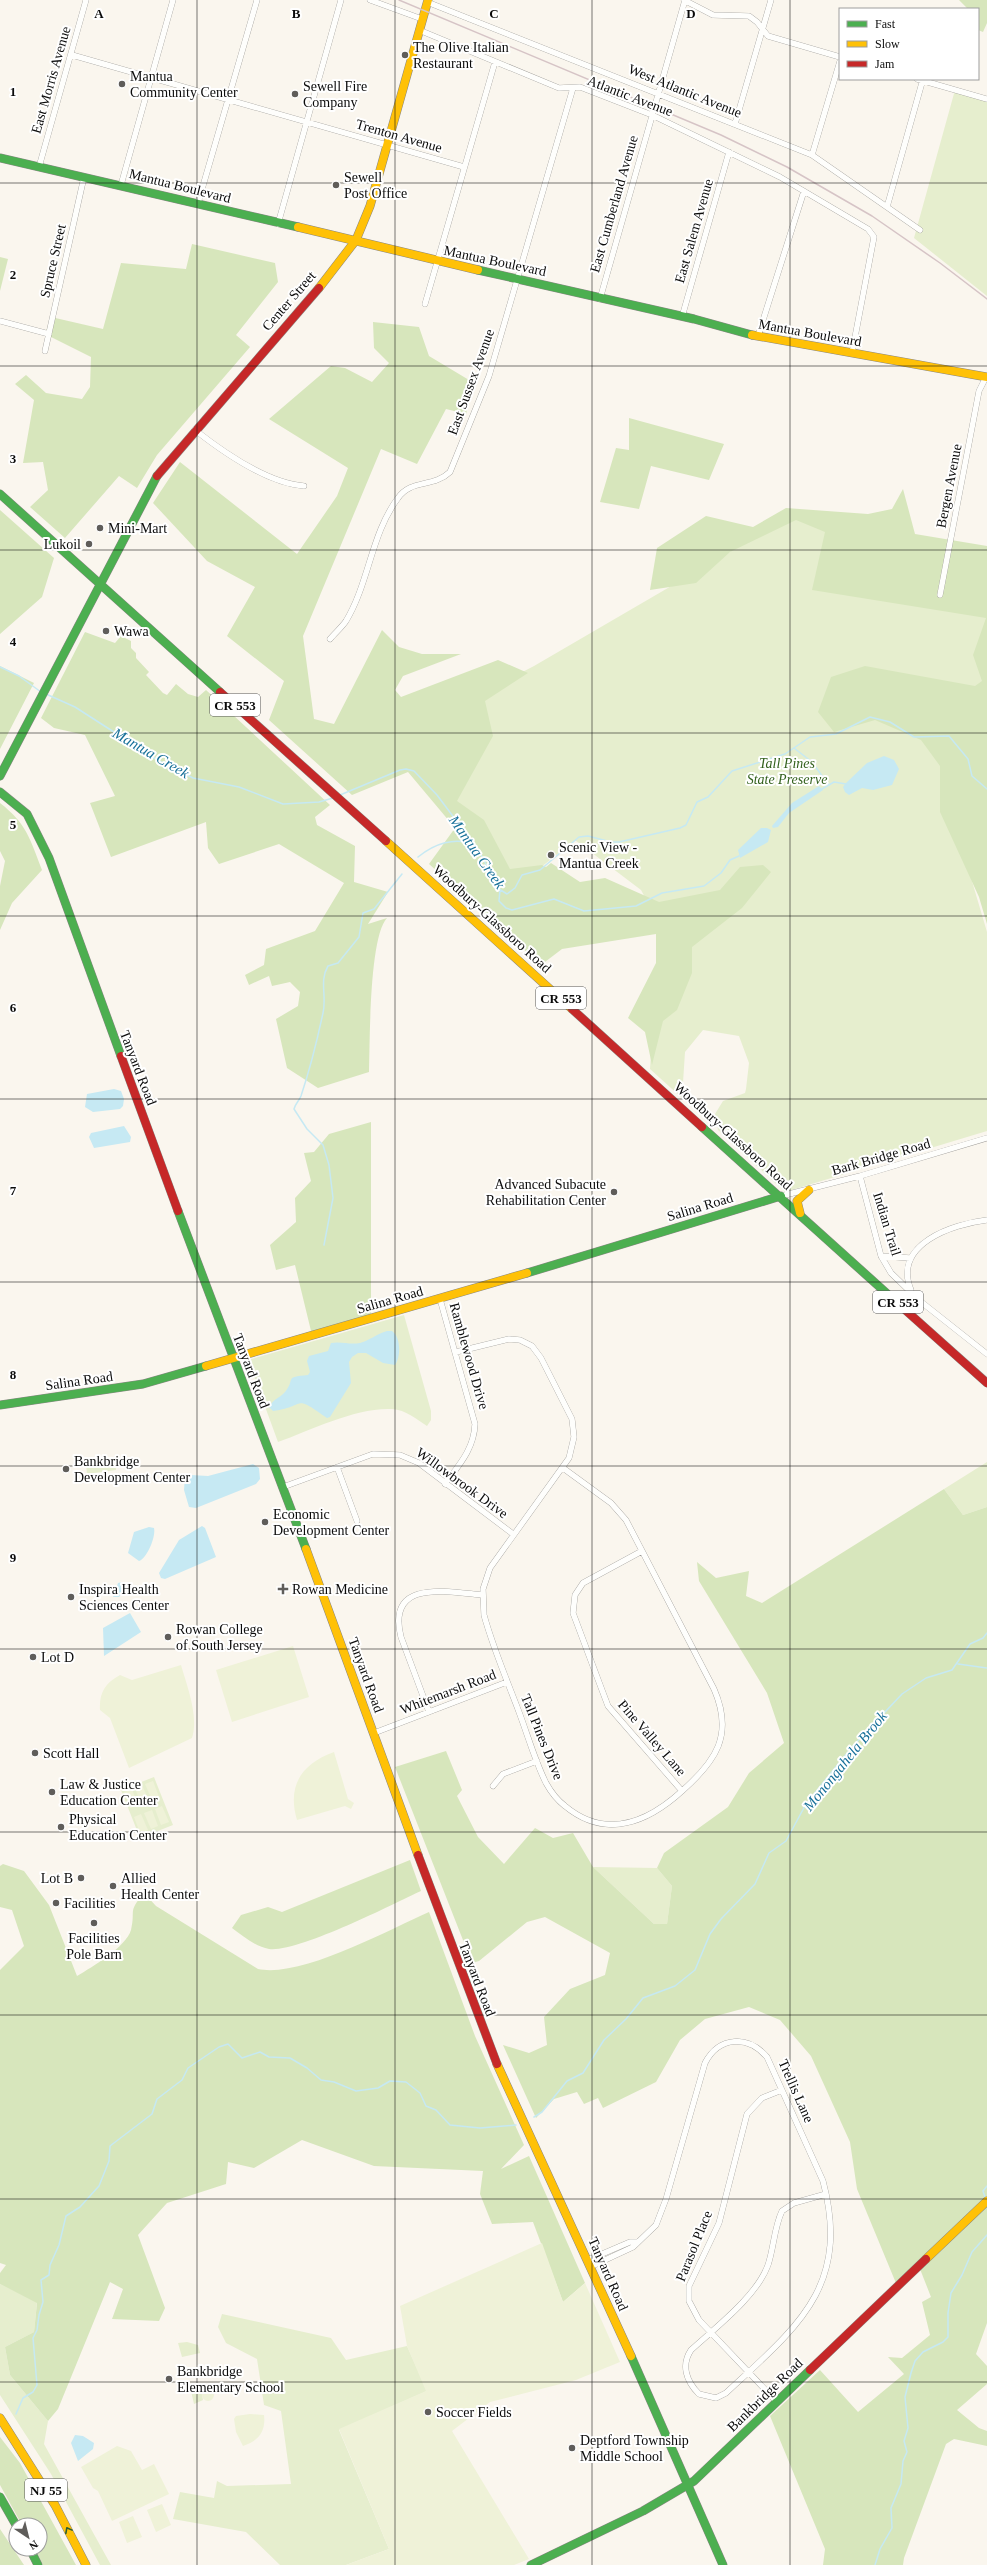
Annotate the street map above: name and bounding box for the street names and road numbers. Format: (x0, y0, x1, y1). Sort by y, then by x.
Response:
street label: East Morris Avenue (28, 25, 74, 135)
street label: West Atlantic Avenue (625, 60, 745, 122)
street label: Atlantic Avenue (584, 72, 676, 120)
street label: Trenton Avenue (354, 117, 444, 155)
street label: East Cumberland Avenue (587, 134, 641, 274)
street label: Mantua Boulevard (127, 166, 233, 206)
street label: East Salem Avenue (672, 177, 716, 285)
street label: Spruce Street (37, 223, 69, 299)
street label: Mantua Boulevard (442, 243, 548, 279)
street label: Center Street (259, 268, 319, 334)
street label: Mantua Boulevard (757, 317, 863, 349)
street label: East Sussex Avenue (445, 327, 497, 437)
street label: Bergen Avenue (933, 443, 965, 529)
road number: CR 553 (210, 694, 260, 716)
street label: Woodbury-Glassboro Road (430, 862, 554, 976)
road number: CR 553 (536, 987, 586, 1009)
street label: Tanyard Road (117, 1029, 159, 1107)
street label: Woodbury-Glassboro Road (671, 1079, 795, 1193)
street label: Bark Bridge Road (830, 1136, 932, 1178)
street label: Salina Road (665, 1190, 735, 1224)
street label: Indian Trail (870, 1190, 904, 1258)
street label: Salina Road (355, 1283, 425, 1317)
road number: CR 553 (873, 1291, 923, 1313)
street label: Ramblewood Drive (447, 1301, 491, 1411)
street label: Tanyard Road (230, 1332, 272, 1410)
street label: Salina Road (44, 1369, 114, 1393)
street label: Willowbrook Drive (413, 1445, 511, 1521)
street label: Tanyard Road (345, 1635, 387, 1715)
street label: Whitemarsh Road (398, 1667, 498, 1717)
street label: Tall Pines Drive (518, 1692, 566, 1782)
street label: Pine Valley Lane (615, 1697, 689, 1779)
street label: Tanyard Road (456, 1940, 498, 2018)
street label: Trellis Lane (775, 2057, 817, 2125)
street label: Parasol Place (673, 2208, 715, 2284)
street label: Tanyard Road (585, 2235, 631, 2313)
street label: Bankbridge Road (724, 2355, 806, 2435)
road number: NJ 55 (25, 2479, 67, 2501)

